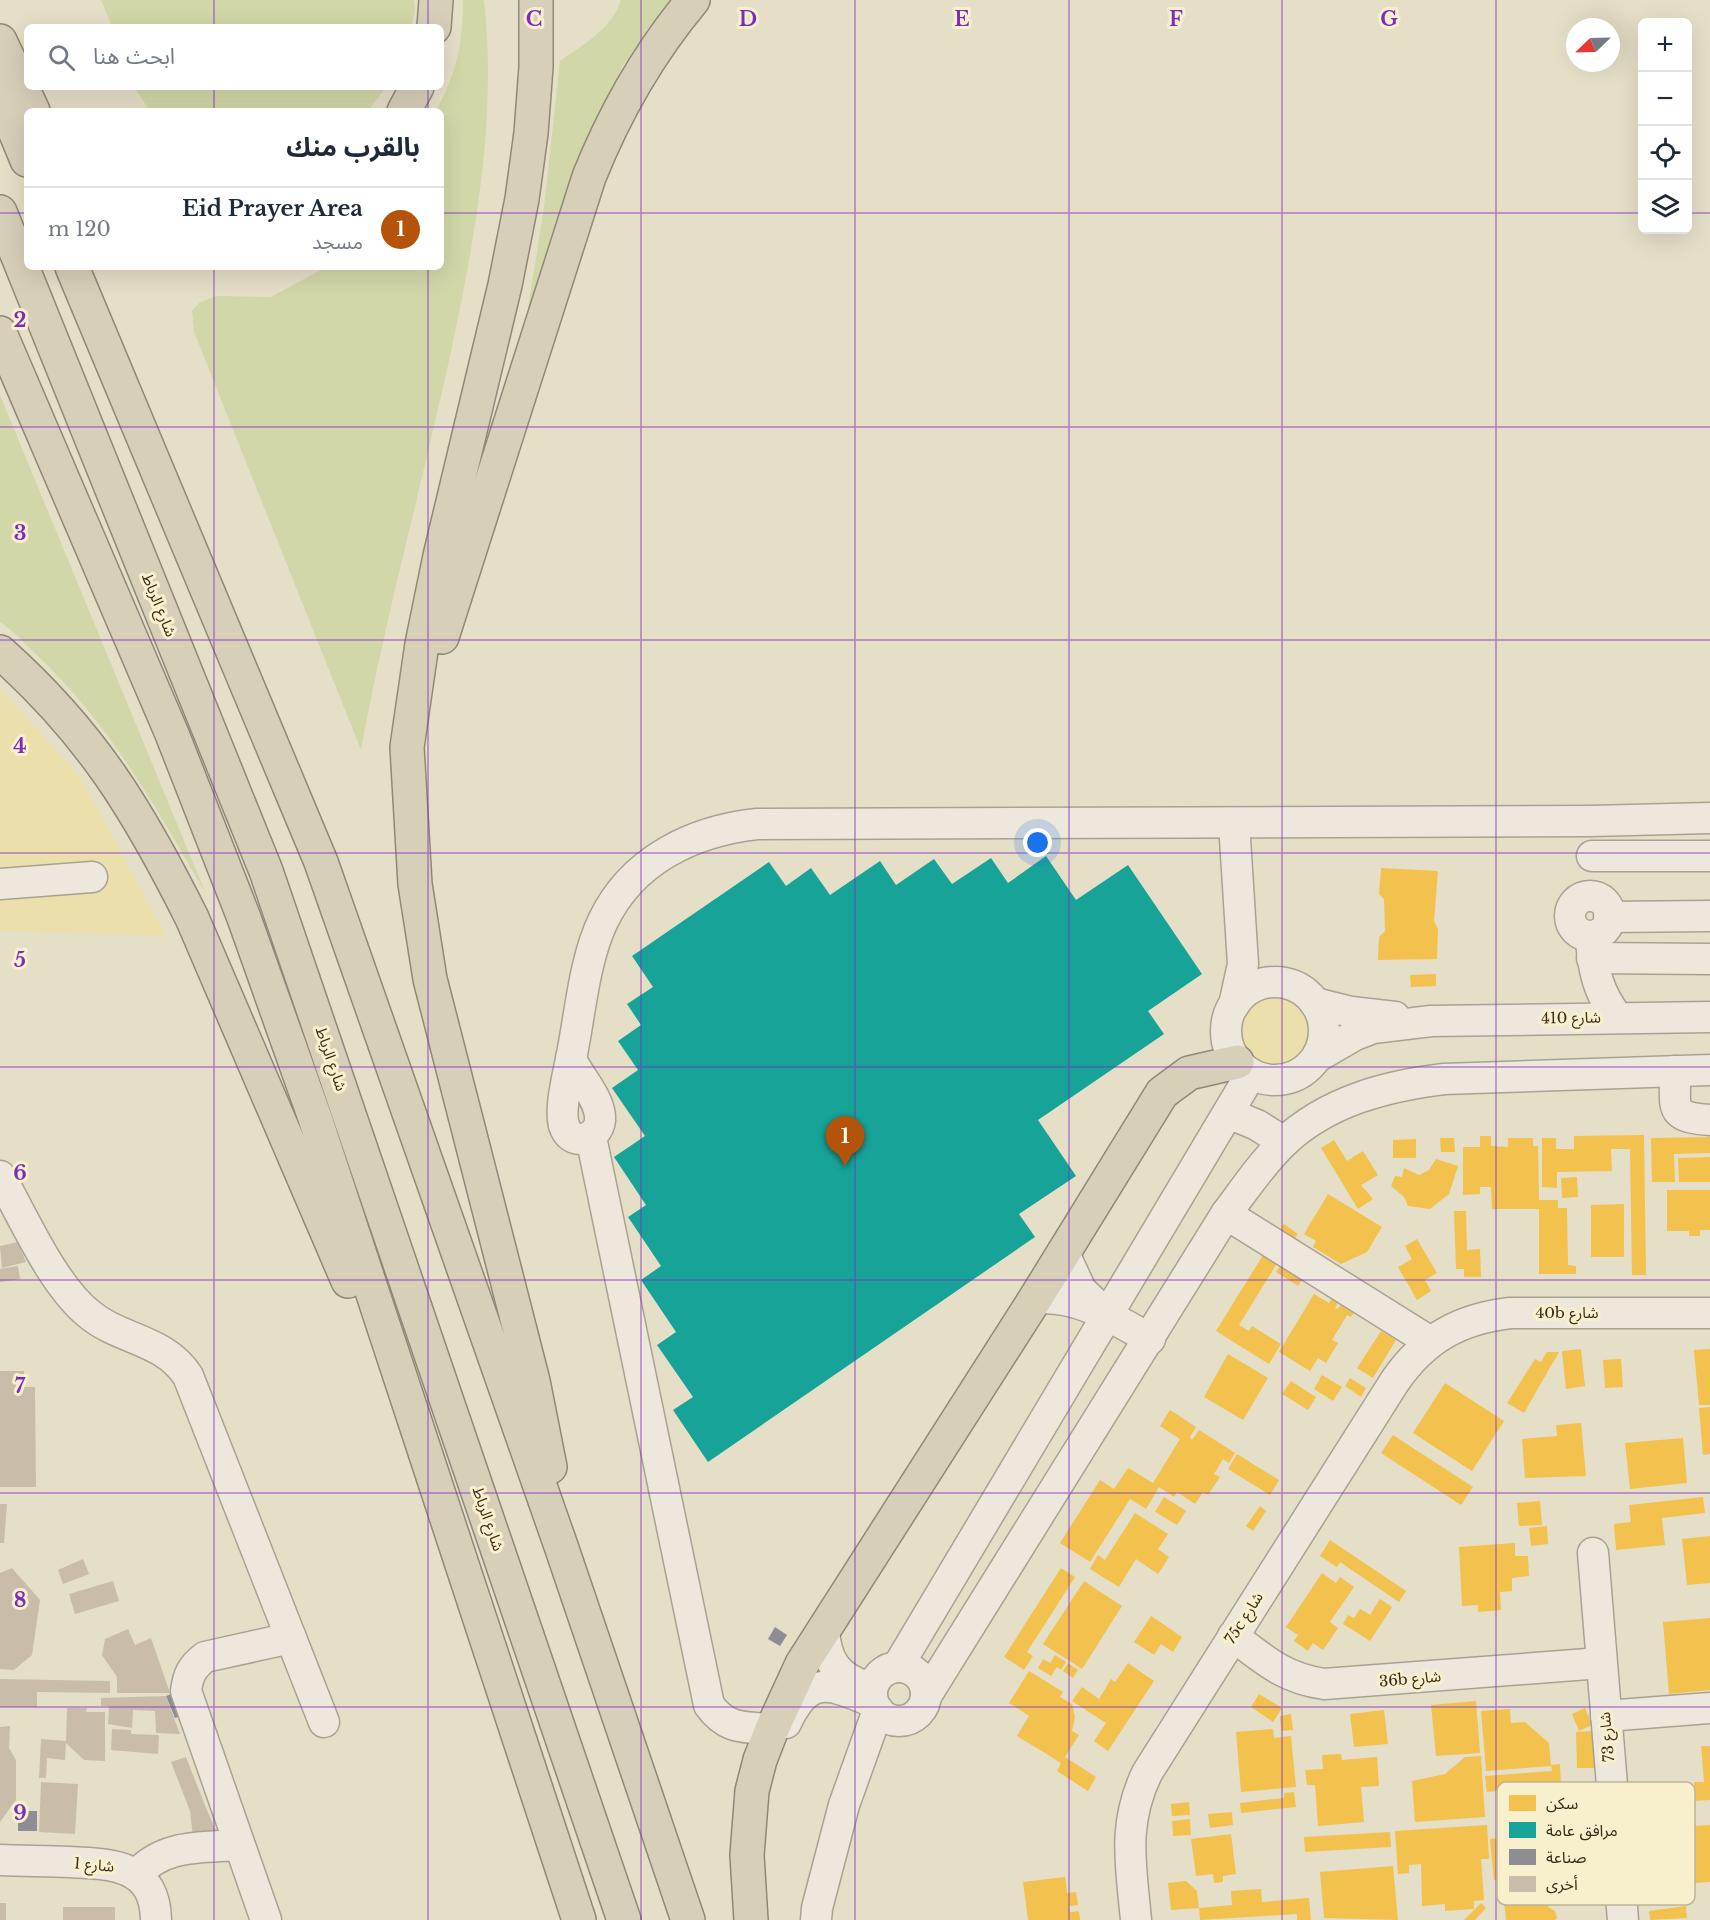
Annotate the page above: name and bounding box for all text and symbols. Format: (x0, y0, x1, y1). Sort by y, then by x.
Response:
text: C (526, 7, 542, 31)
text: D (739, 7, 757, 31)
text: E (954, 7, 970, 31)
text: F (1169, 7, 1183, 31)
text: G (1380, 7, 1398, 31)
north arrow (1566, 18, 1620, 72)
map controls (1638, 18, 1692, 234)
button: + (1638, 18, 1692, 72)
search box (24, 24, 444, 90)
icon: search (45, 41, 78, 74)
text: ابحث هنا (93, 43, 175, 70)
button: − (1638, 72, 1692, 126)
button: locate (1638, 126, 1692, 180)
text: بالقرب منك (286, 131, 420, 163)
button: layers (1638, 180, 1692, 234)
text: Eid Prayer Area (182, 195, 363, 222)
text: 120 m (48, 217, 111, 241)
text: 1 (396, 217, 405, 241)
text: مسجد (312, 230, 363, 254)
text: 2 (13, 308, 27, 332)
text: 3 (14, 521, 26, 545)
street label: شارع الرباط (135, 570, 181, 641)
text: 4 (13, 734, 27, 758)
your location (1023, 828, 1052, 857)
text: 5 (14, 948, 26, 972)
street label: شارع 410 (1541, 1007, 1601, 1031)
street label: شارع الرباط (309, 1024, 351, 1095)
pin: 1 (826, 1116, 864, 1166)
text: 6 (13, 1161, 27, 1185)
street label: 40b شارع (1536, 1303, 1599, 1325)
text: 7 (15, 1374, 26, 1398)
street label: شارع الرباط (466, 1484, 508, 1555)
text: 8 (14, 1588, 26, 1612)
street label: 75c شارع (1220, 1588, 1270, 1649)
street label: 36b شارع (1378, 1666, 1442, 1694)
street label: شارع 73 (1595, 1711, 1621, 1763)
legend (1497, 1782, 1695, 1905)
text: سكن (1546, 1793, 1578, 1813)
text: 9 (13, 1801, 27, 1825)
text: مرافق عامة (1546, 1820, 1618, 1841)
text: صناعة (1546, 1847, 1586, 1867)
street label: شارع 1 (73, 1853, 115, 1879)
text: أخرى (1546, 1874, 1578, 1894)

